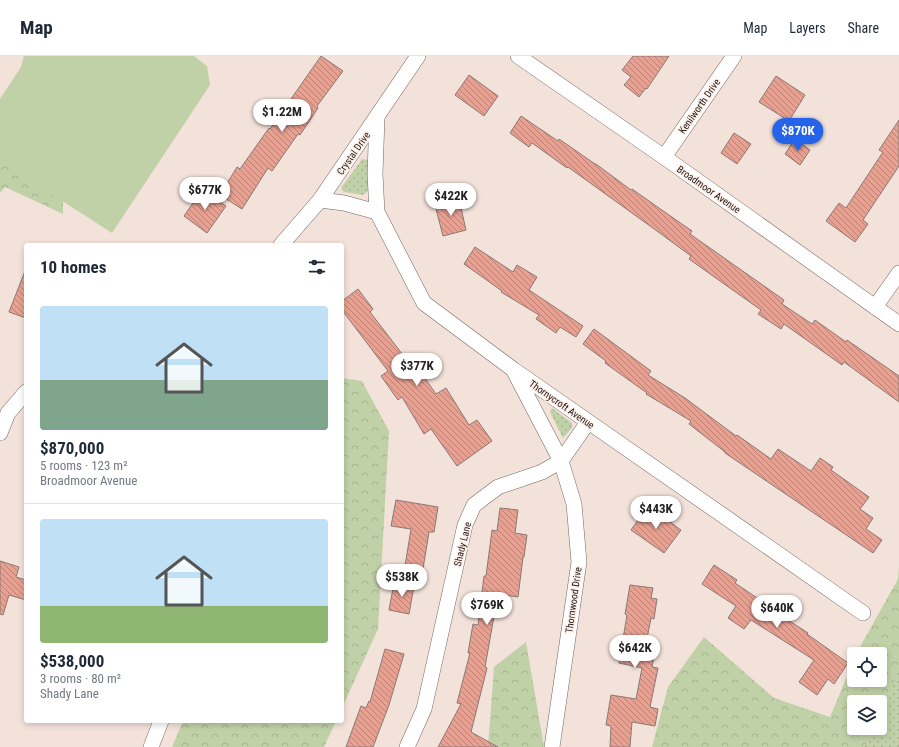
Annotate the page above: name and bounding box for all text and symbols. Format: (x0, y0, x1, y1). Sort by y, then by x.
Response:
text: Map (20, 16, 53, 39)
text: Map (743, 20, 767, 36)
text: Layers (789, 20, 826, 36)
text: Share (848, 20, 879, 36)
street label: Kenilworth Drive (676, 77, 723, 136)
pin: $1.22M (249, 99, 315, 133)
text: $1.22M (262, 104, 302, 119)
pin: $870K (770, 118, 826, 152)
text: $870K (781, 123, 815, 138)
street label: Crystal Drive (335, 129, 372, 177)
street label: Broadmoor Avenue (675, 163, 743, 216)
pin: $677K (177, 177, 233, 211)
text: $677K (188, 182, 222, 197)
pin: $422K (423, 183, 479, 217)
text: $422K (434, 188, 468, 203)
icon: filters (306, 256, 328, 278)
text: 10 homes (40, 257, 106, 277)
icon: home (148, 332, 220, 404)
pin: $377K (389, 353, 445, 387)
text: $377K (400, 358, 434, 373)
street label: Thornycroft Avenue (527, 378, 597, 431)
text: $870,000 (40, 438, 104, 458)
text: 5 rooms · 123 m² (40, 458, 127, 473)
text: Broadmoor Avenue (40, 473, 137, 488)
pin: $443K (628, 496, 684, 530)
text: $443K (639, 501, 673, 516)
street label: Shady Lane (452, 521, 473, 567)
icon: home (148, 545, 220, 617)
pin: $538K (374, 564, 430, 598)
street label: Thornwood Drive (563, 566, 584, 634)
text: $538K (385, 569, 419, 584)
pin: $769K (459, 592, 515, 626)
pin: $640K (749, 595, 805, 629)
text: $769K (470, 597, 504, 612)
text: $640K (760, 600, 794, 615)
pin: $642K (607, 635, 663, 669)
text: $642K (618, 640, 652, 655)
map controls (847, 647, 887, 735)
button: locate (847, 647, 887, 687)
text: $538,000 (40, 651, 104, 671)
text: 3 rooms · 80 m² (40, 671, 121, 686)
text: Shady Lane (40, 686, 99, 701)
button: layers (847, 695, 887, 735)

